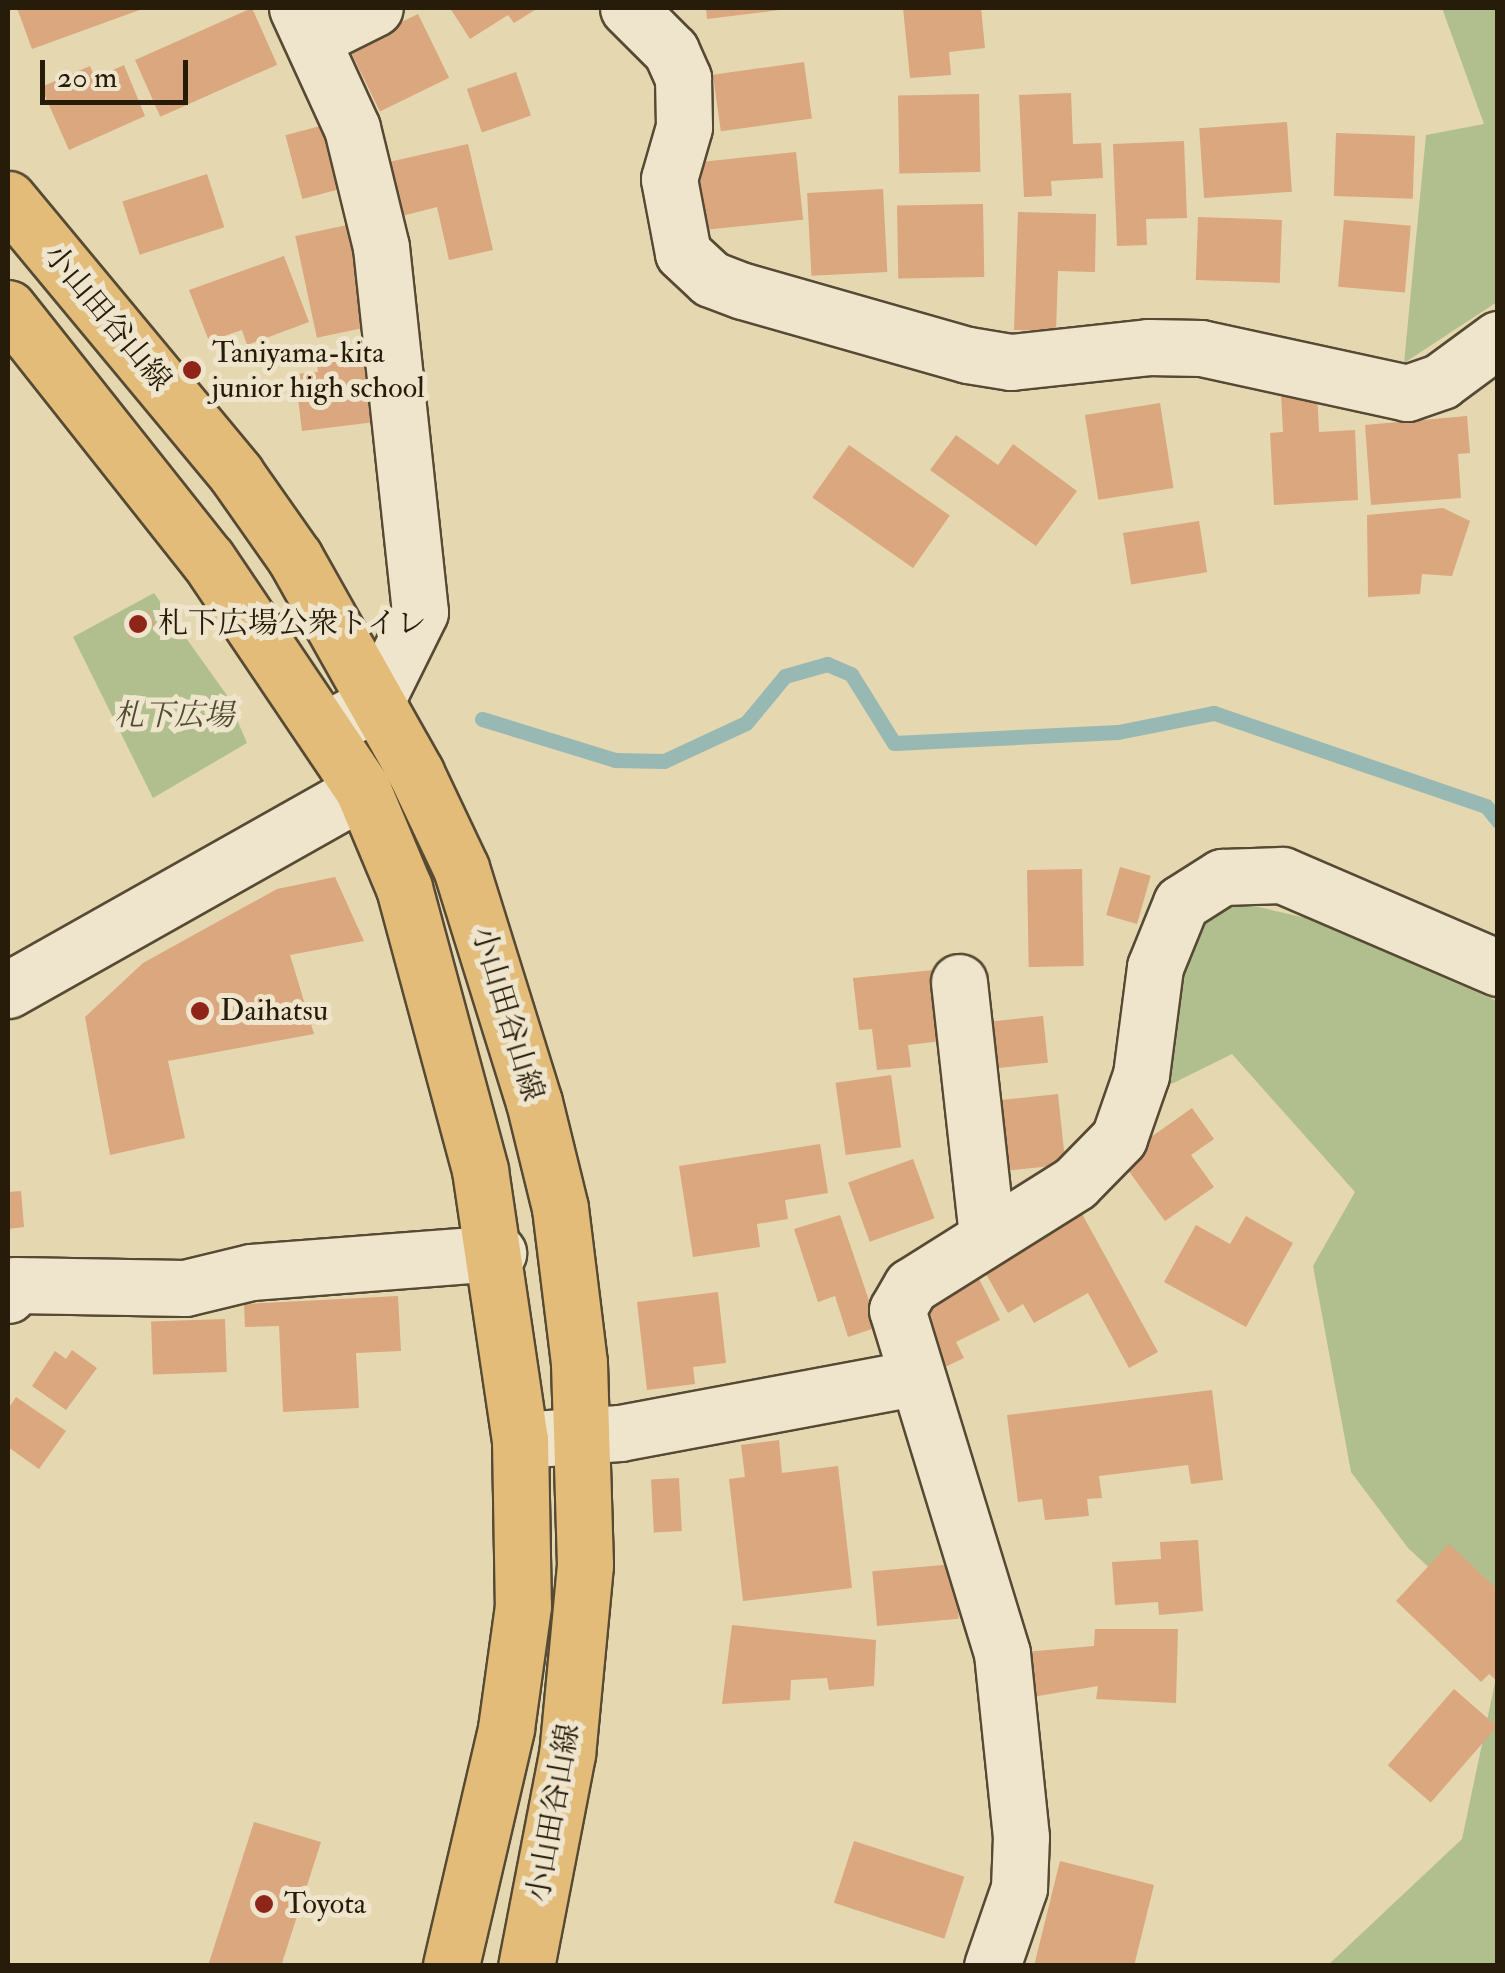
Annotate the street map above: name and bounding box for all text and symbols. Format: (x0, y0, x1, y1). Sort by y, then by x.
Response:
scale bar (45, 40, 192, 102)
text: 20 m (57, 59, 117, 96)
street label: 小山田谷山線 (35, 237, 179, 399)
place label: Taniyama-kita junior high school (212, 335, 425, 406)
marker: Taniyama-kita junior high school (181, 359, 203, 381)
place label: 札下広場公衆トイレ (158, 606, 428, 642)
marker: 札下広場公衆トイレ (127, 613, 149, 635)
park label: 札下広場 (114, 698, 234, 734)
street label: 小山田谷山線 (463, 923, 551, 1105)
place label: Daihatsu (220, 993, 328, 1029)
marker: Daihatsu (189, 1000, 211, 1022)
street label: 小山田谷山線 (521, 1721, 587, 1905)
place label: Toyota (284, 1886, 366, 1922)
marker: Toyota (253, 1893, 275, 1915)

